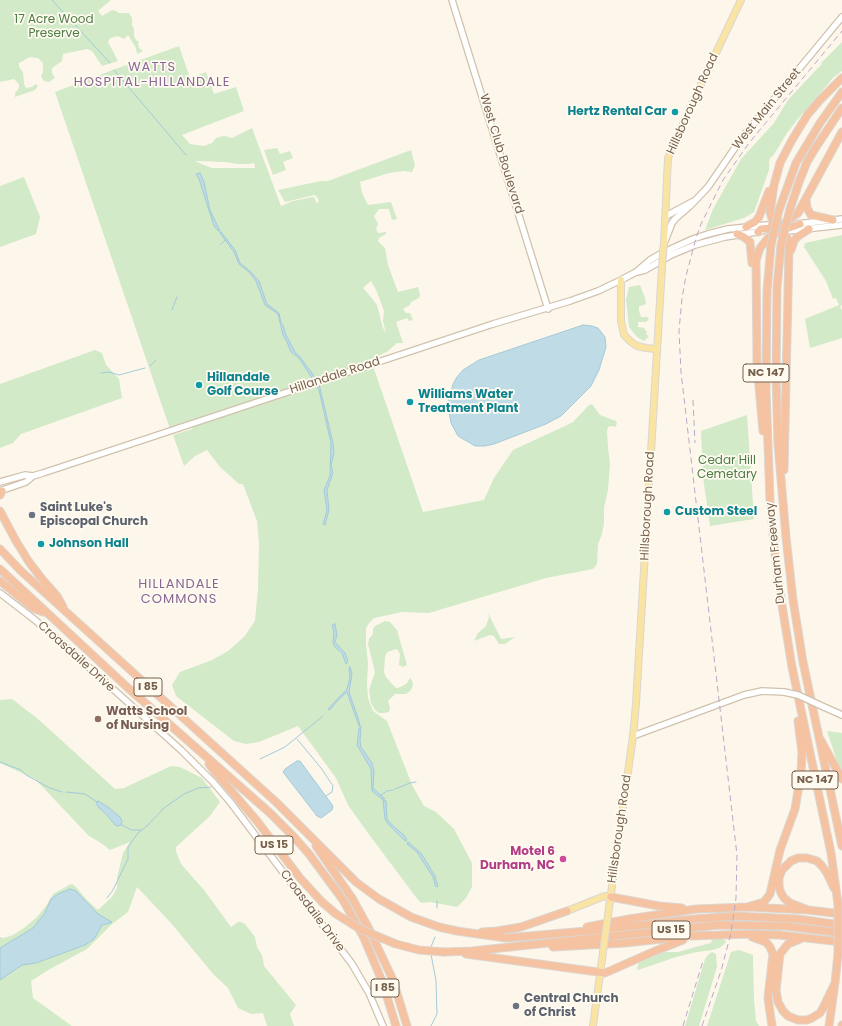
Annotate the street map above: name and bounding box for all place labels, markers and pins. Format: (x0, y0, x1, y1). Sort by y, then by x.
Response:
place label: Hertz Rental Car (567, 105, 667, 119)
marker: Hertz Rental Car (670, 107, 680, 117)
place label: Hillandale Golf Course (207, 371, 278, 399)
marker: Hillandale Golf Course (194, 380, 204, 390)
place label: Williams Water Treatment Plant (418, 388, 518, 416)
marker: Williams Water Treatment Plant (405, 397, 415, 407)
place label: Saint Luke's Episcopal Church (40, 501, 148, 529)
place label: Custom Steel (675, 505, 757, 519)
marker: Custom Steel (662, 507, 672, 517)
marker: Saint Luke's Episcopal Church (27, 510, 37, 520)
place label: Johnson Hall (49, 537, 129, 551)
marker: Johnson Hall (36, 539, 46, 549)
place label: Watts School of Nursing (106, 705, 187, 733)
marker: Watts School of Nursing (93, 714, 103, 724)
place label: Motel 6 Durham, NC (480, 845, 555, 873)
marker: Motel 6 Durham, NC (558, 854, 568, 864)
place label: Central Church of Christ (524, 992, 619, 1020)
marker: Central Church of Christ (511, 1001, 521, 1011)

